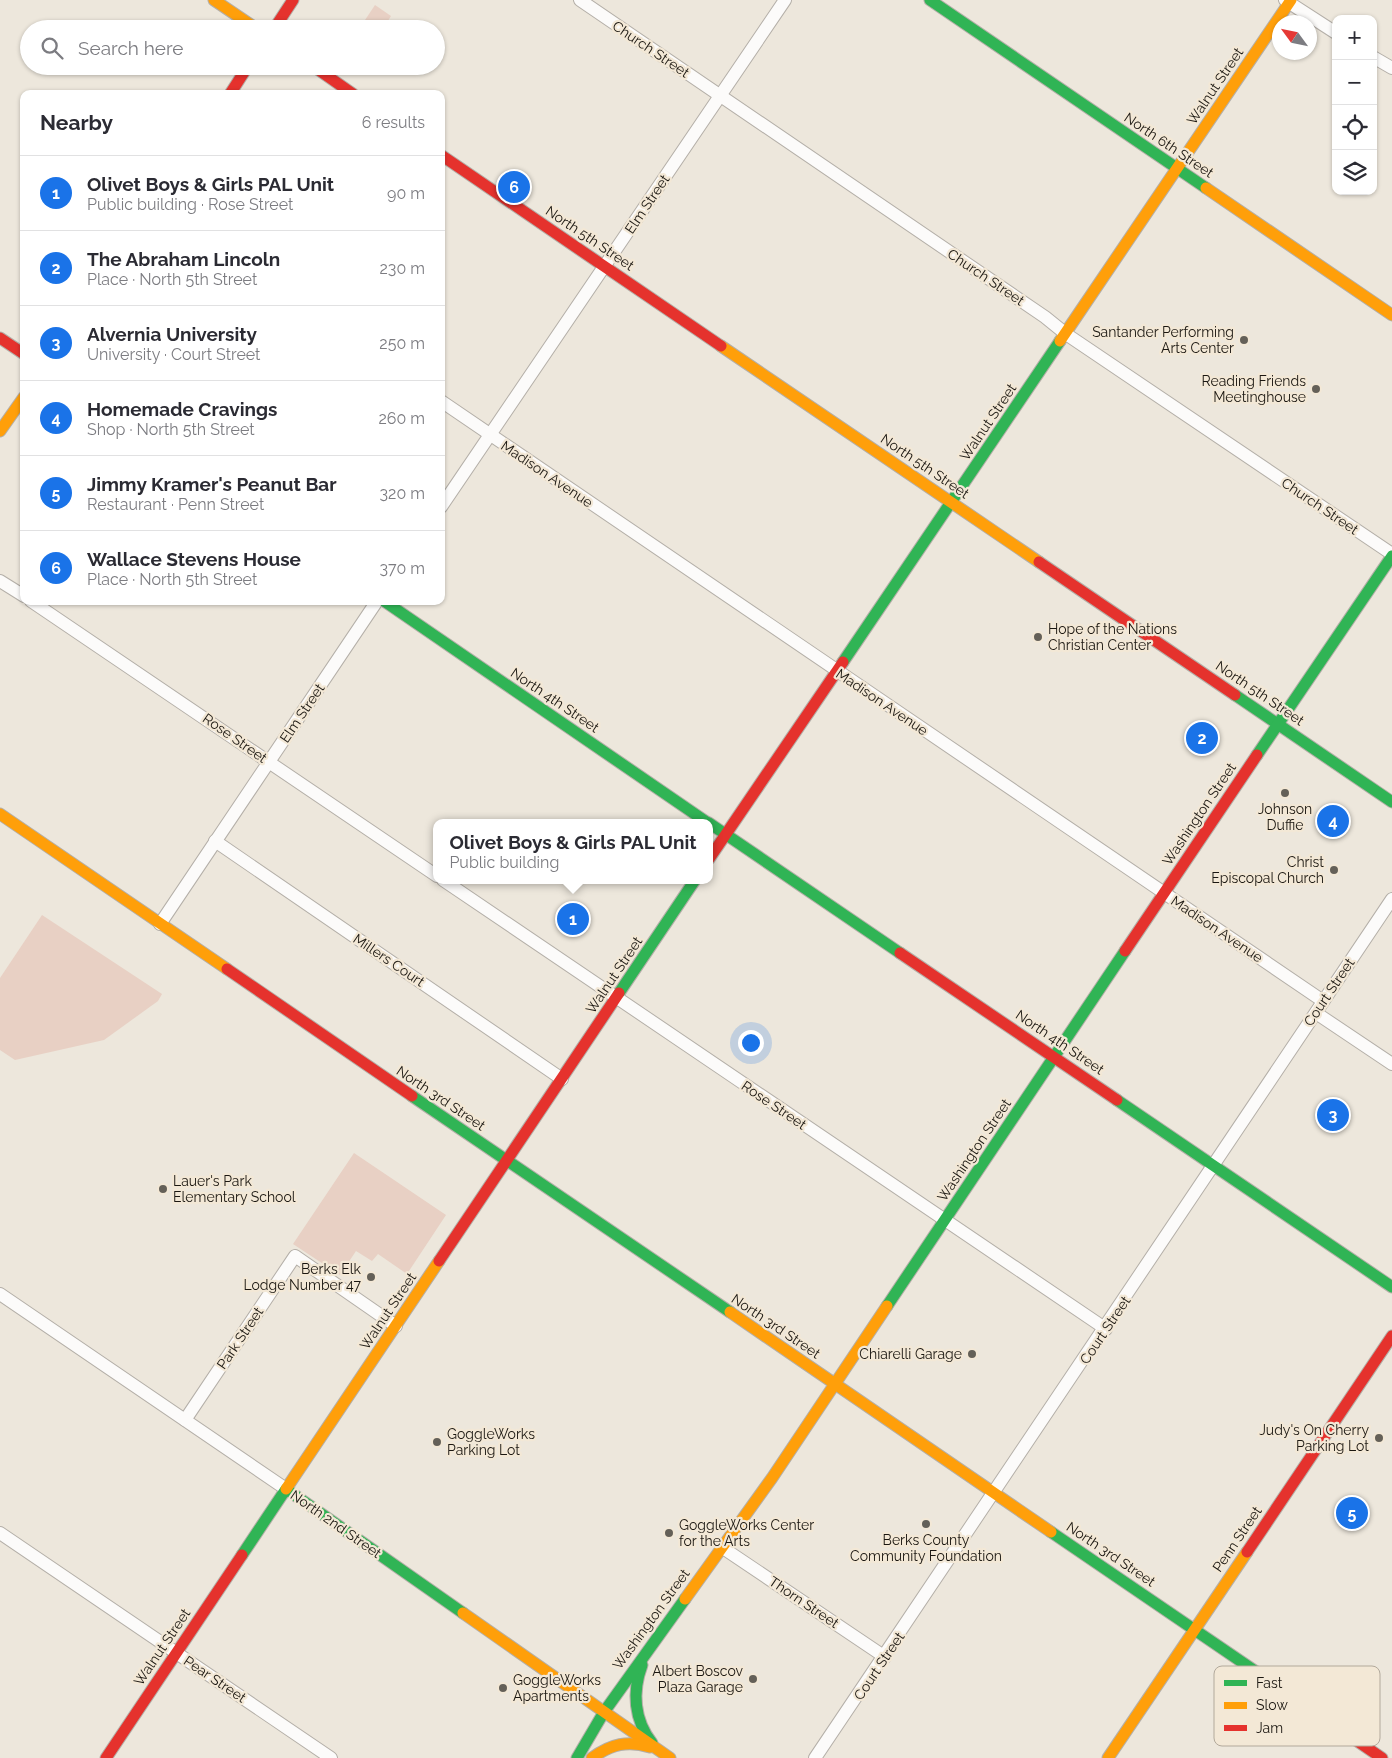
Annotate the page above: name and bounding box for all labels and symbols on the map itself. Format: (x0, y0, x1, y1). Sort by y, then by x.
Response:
north arrow (1272, 15, 1317, 60)
street label: Church Street (610, 17, 693, 81)
street label: Walnut Street (1184, 44, 1247, 127)
street label: North 6th Street (1121, 109, 1217, 181)
pin: 6 (498, 168, 530, 206)
street label: Elm Street (621, 171, 673, 236)
street label: North 5th Street (543, 203, 638, 274)
street label: Church Street (945, 245, 1028, 309)
place label: Santander Performing Arts Center (1092, 324, 1234, 356)
marker: Santander Performing Arts Center (1238, 334, 1250, 346)
place label: Reading Friends Meetinghouse (1202, 373, 1306, 405)
street label: Walnut Street (957, 380, 1020, 463)
marker: Reading Friends Meetinghouse (1310, 383, 1322, 395)
street label: North 5th Street (878, 431, 973, 502)
street label: Madison Avenue (498, 437, 596, 511)
street label: Church Street (1279, 474, 1362, 538)
place label: Hope of the Nations Christian Center (1048, 621, 1177, 653)
marker: Hope of the Nations Christian Center (1032, 631, 1044, 643)
street label: North 5th Street (1213, 658, 1308, 729)
street label: North 4th Street (508, 664, 603, 736)
street label: Madison Avenue (833, 665, 931, 739)
street label: Elm Street (276, 680, 328, 745)
street label: Rose Street (200, 710, 270, 766)
pin: 2 (1186, 719, 1218, 757)
street label: Washington Street (1159, 760, 1239, 868)
marker: Johnson Duffie (1279, 787, 1291, 799)
place label: Johnson Duffie (1258, 801, 1312, 833)
pin: 4 (1317, 802, 1349, 840)
place label: Christ Episcopal Church (1211, 854, 1324, 886)
marker: Christ Episcopal Church (1328, 864, 1340, 876)
street label: Madison Avenue (1168, 892, 1266, 966)
pin: 1 (557, 900, 589, 938)
street label: Millers Court (350, 930, 428, 990)
street label: Walnut Street (583, 933, 646, 1016)
street label: Court Street (1300, 955, 1358, 1029)
street label: North 4th Street (1013, 1006, 1108, 1078)
your location (738, 1030, 764, 1056)
street label: North 3rd Street (394, 1062, 489, 1134)
street label: Rose Street (739, 1078, 810, 1133)
street label: Washington Street (934, 1096, 1014, 1204)
pin: 3 (1317, 1096, 1349, 1134)
place label: Lauer's Park Elementary School (173, 1173, 296, 1205)
marker: Lauer's Park Elementary School (157, 1183, 169, 1195)
place label: Berks Elk Lodge Number 47 (243, 1261, 362, 1293)
street label: Walnut Street (357, 1269, 420, 1352)
marker: Berks Elk Lodge Number 47 (365, 1271, 377, 1283)
street label: North 3rd Street (729, 1290, 824, 1362)
street label: Court Street (1076, 1293, 1134, 1367)
street label: Park Street (214, 1304, 267, 1372)
place label: Chiarelli Garage (859, 1346, 962, 1362)
marker: Chiarelli Garage (966, 1348, 978, 1360)
place label: Judy's On Cherry Parking Lot (1259, 1422, 1369, 1454)
place label: GoggleWorks Parking Lot (447, 1426, 535, 1458)
marker: Judy's On Cherry Parking Lot (1373, 1432, 1385, 1444)
marker: GoggleWorks Parking Lot (431, 1436, 443, 1448)
street label: North 2nd Street (288, 1487, 385, 1561)
pin: 5 (1336, 1494, 1368, 1532)
street label: Penn Street (1209, 1503, 1265, 1575)
place label: GoggleWorks Center for the Arts (679, 1517, 814, 1549)
marker: Berks County Community Foundation (920, 1518, 932, 1530)
street label: North 3rd Street (1064, 1518, 1159, 1590)
marker: GoggleWorks Center for the Arts (663, 1527, 675, 1539)
place label: Berks County Community Foundation (850, 1532, 1002, 1564)
street label: Washington Street (609, 1566, 693, 1672)
street label: Thorn Street (766, 1573, 842, 1631)
street label: Walnut Street (131, 1605, 194, 1688)
street label: Court Street (850, 1629, 908, 1703)
street label: Pear Street (181, 1652, 249, 1706)
place label: Albert Boscov Plaza Garage (652, 1663, 744, 1695)
legend (1214, 1666, 1380, 1746)
place label: GoggleWorks Apartments (513, 1672, 601, 1704)
marker: Albert Boscov Plaza Garage (747, 1673, 759, 1685)
text: Fast (1256, 1675, 1283, 1691)
marker: GoggleWorks Apartments (497, 1682, 509, 1694)
text: Slow (1256, 1697, 1288, 1713)
text: Jam (1256, 1720, 1283, 1736)

